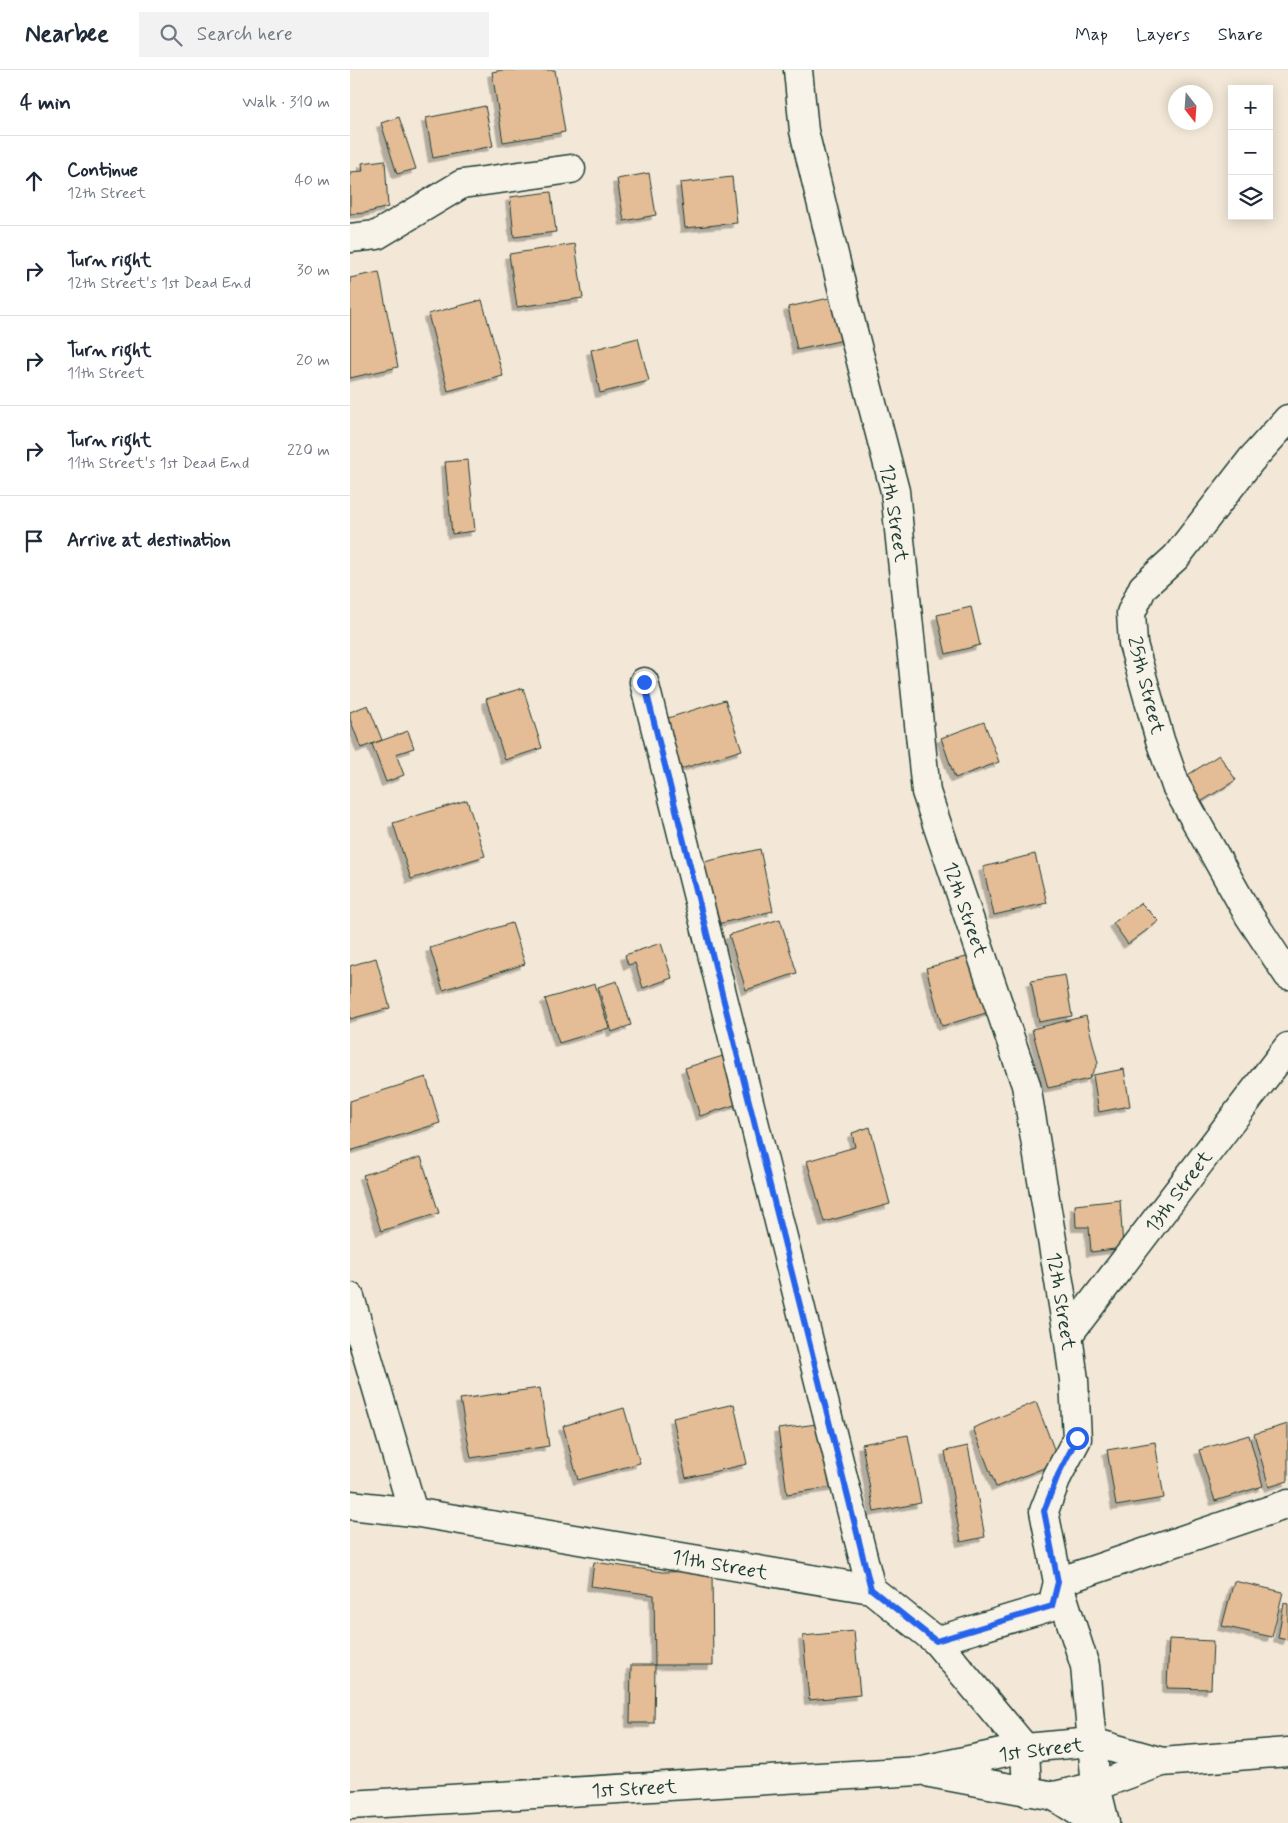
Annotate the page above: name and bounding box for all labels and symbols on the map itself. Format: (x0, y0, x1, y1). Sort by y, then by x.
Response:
north arrow (1168, 85, 1213, 130)
street label: 12th Street (872, 462, 915, 564)
street label: 25th Street (1120, 634, 1171, 737)
route end (633, 671, 656, 694)
street label: 12th Street (936, 858, 994, 961)
street label: 13th Street (1139, 1145, 1219, 1239)
street label: 12th Street (1039, 1250, 1082, 1352)
route start (1066, 1427, 1089, 1450)
street label: 11th Street (670, 1544, 770, 1587)
street label: 1st Street (997, 1732, 1085, 1769)
street label: 1st Street (591, 1774, 678, 1805)

